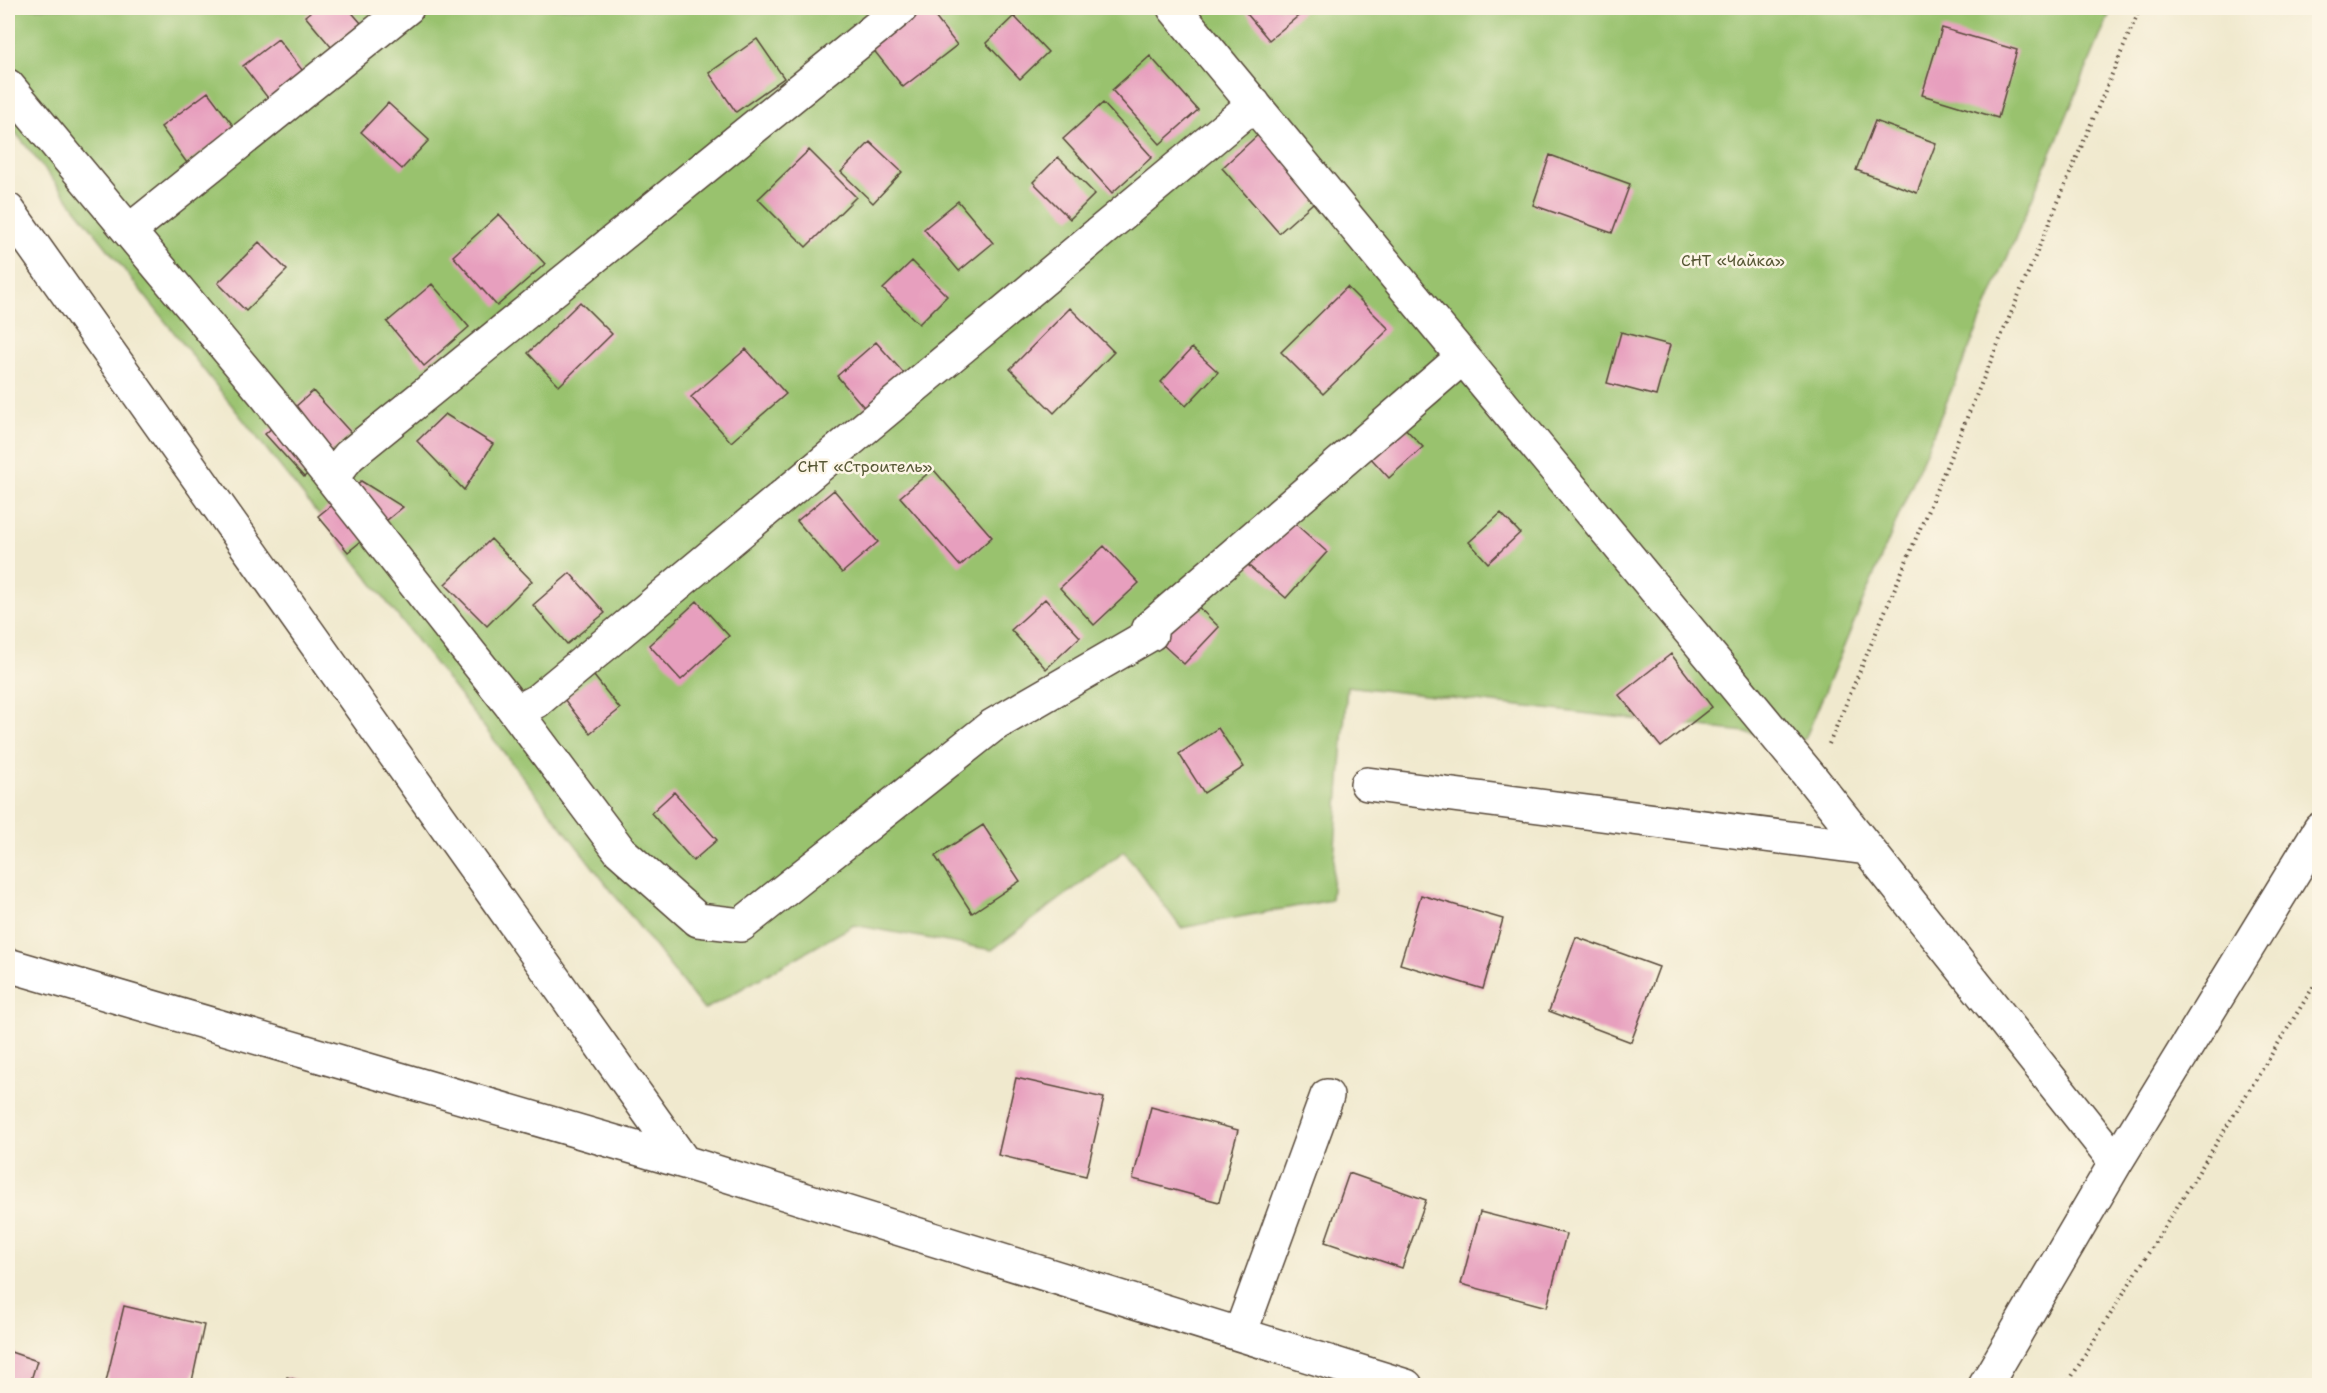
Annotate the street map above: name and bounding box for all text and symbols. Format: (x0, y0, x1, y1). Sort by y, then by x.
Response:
park label: СНТ «Чайка» (1681, 250, 1785, 271)
park label: СНТ «Строитель» (798, 456, 932, 477)

